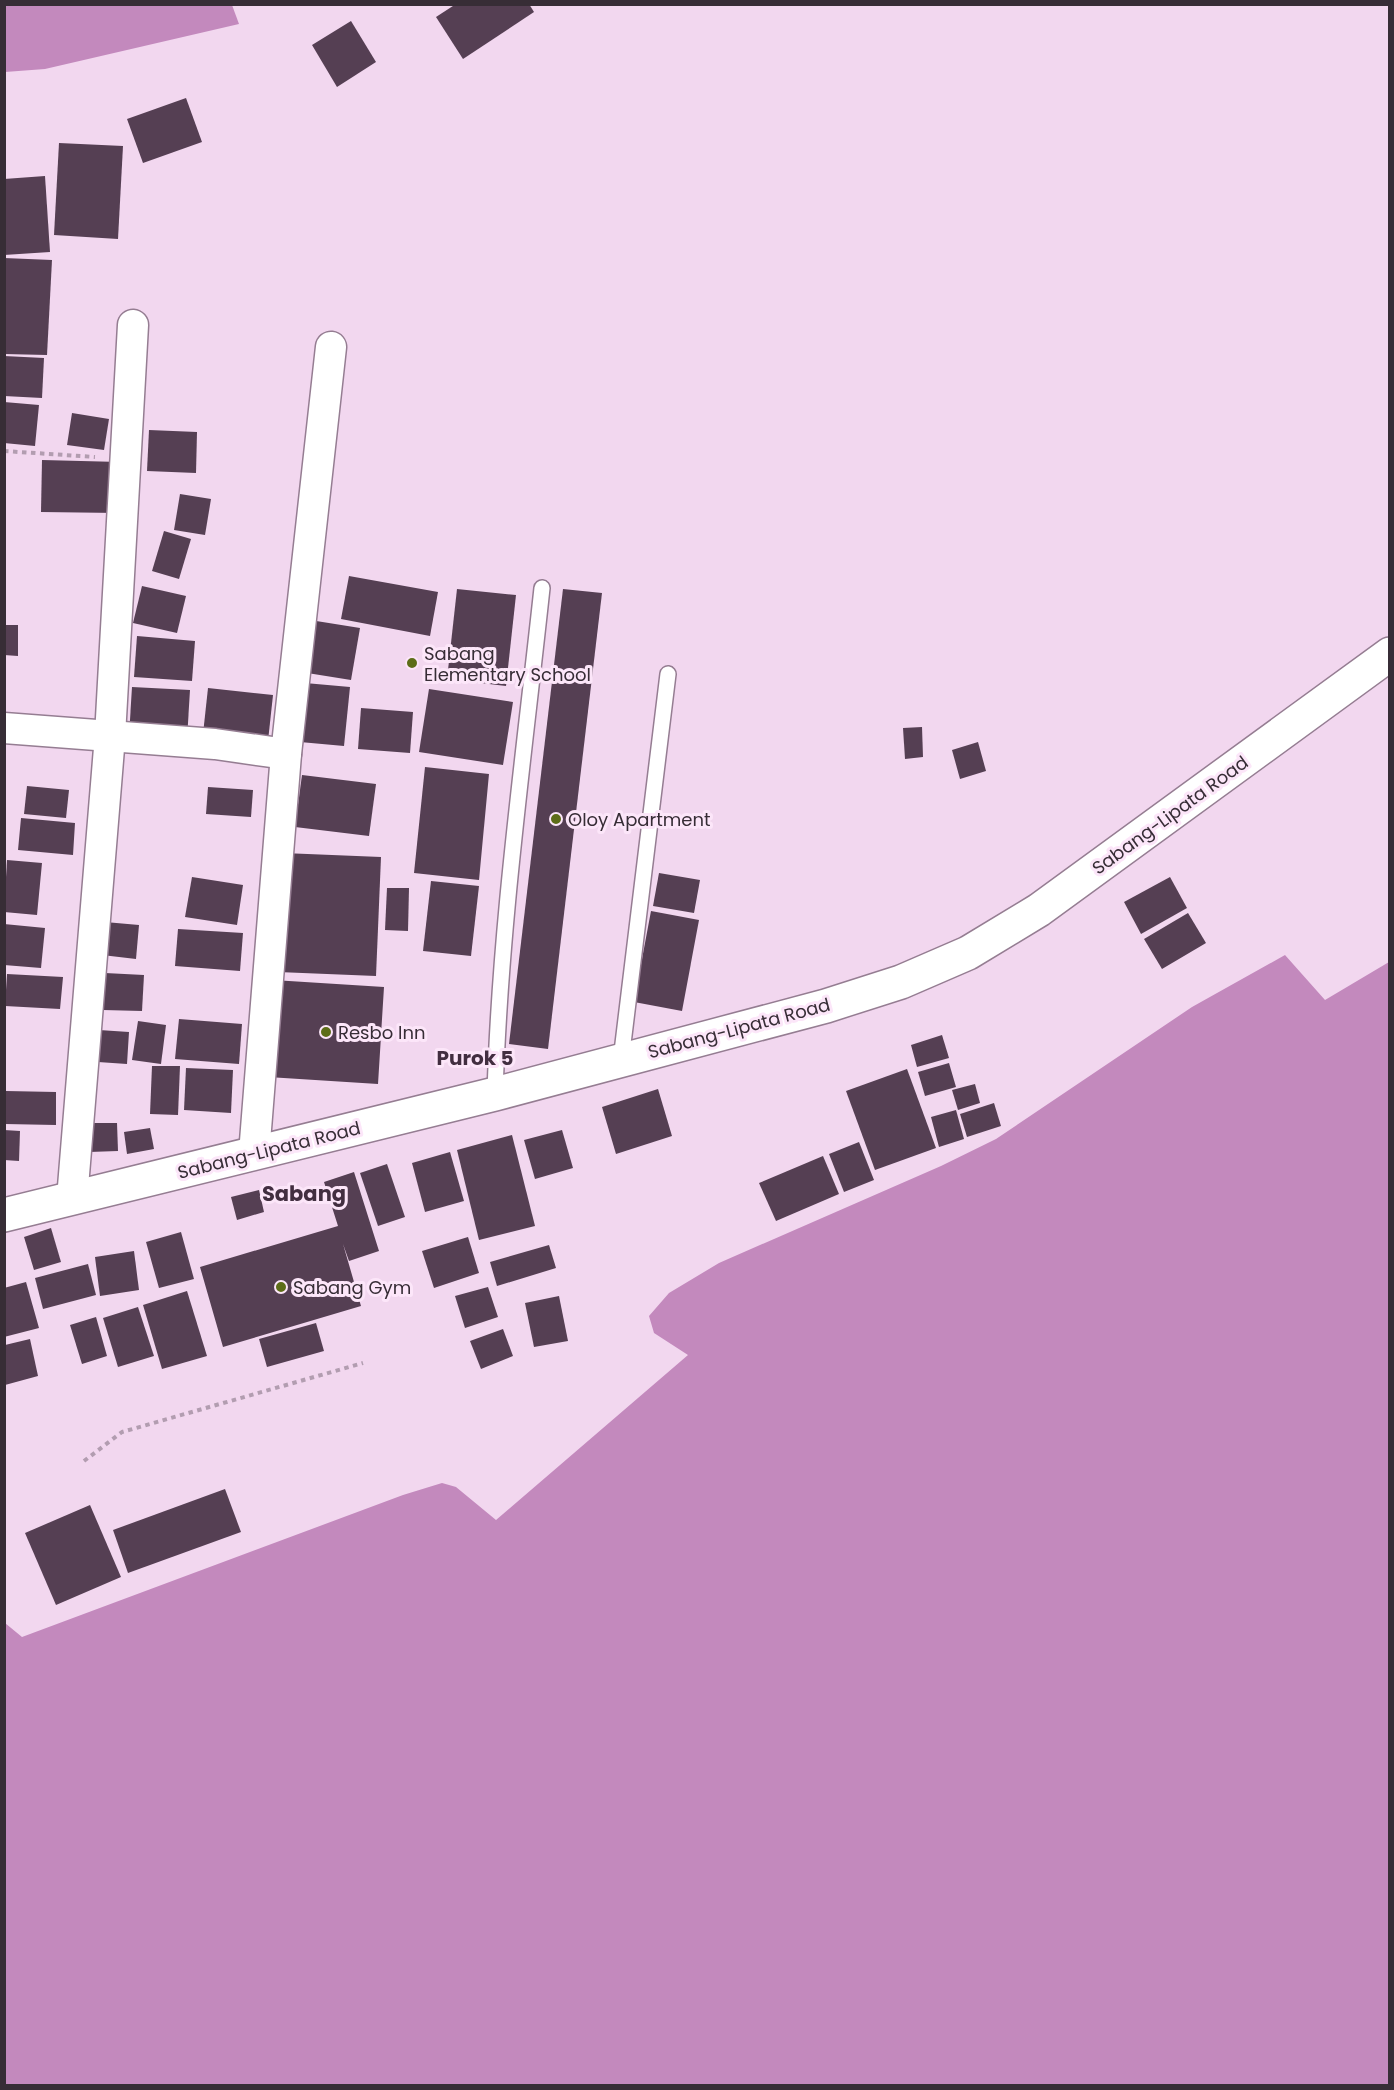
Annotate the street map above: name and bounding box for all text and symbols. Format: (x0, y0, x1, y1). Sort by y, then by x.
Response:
place label: Sabang Elementary School (424, 641, 591, 687)
marker: Sabang Elementary School (405, 656, 419, 670)
street label: Sabang-Lipata Road (1087, 750, 1253, 880)
place label: Oloy Apartment (568, 807, 711, 832)
marker: Oloy Apartment (549, 812, 563, 826)
street label: Sabang-Lipata Road (645, 992, 833, 1064)
place label: Resbo Inn (338, 1020, 425, 1045)
marker: Resbo Inn (319, 1025, 333, 1039)
district label: Purok 5 (437, 1044, 513, 1072)
street label: Sabang-Lipata Road (175, 1115, 363, 1185)
district label: Sabang (262, 1179, 346, 1208)
place label: Sabang Gym (293, 1275, 411, 1300)
marker: Sabang Gym (274, 1280, 288, 1294)

